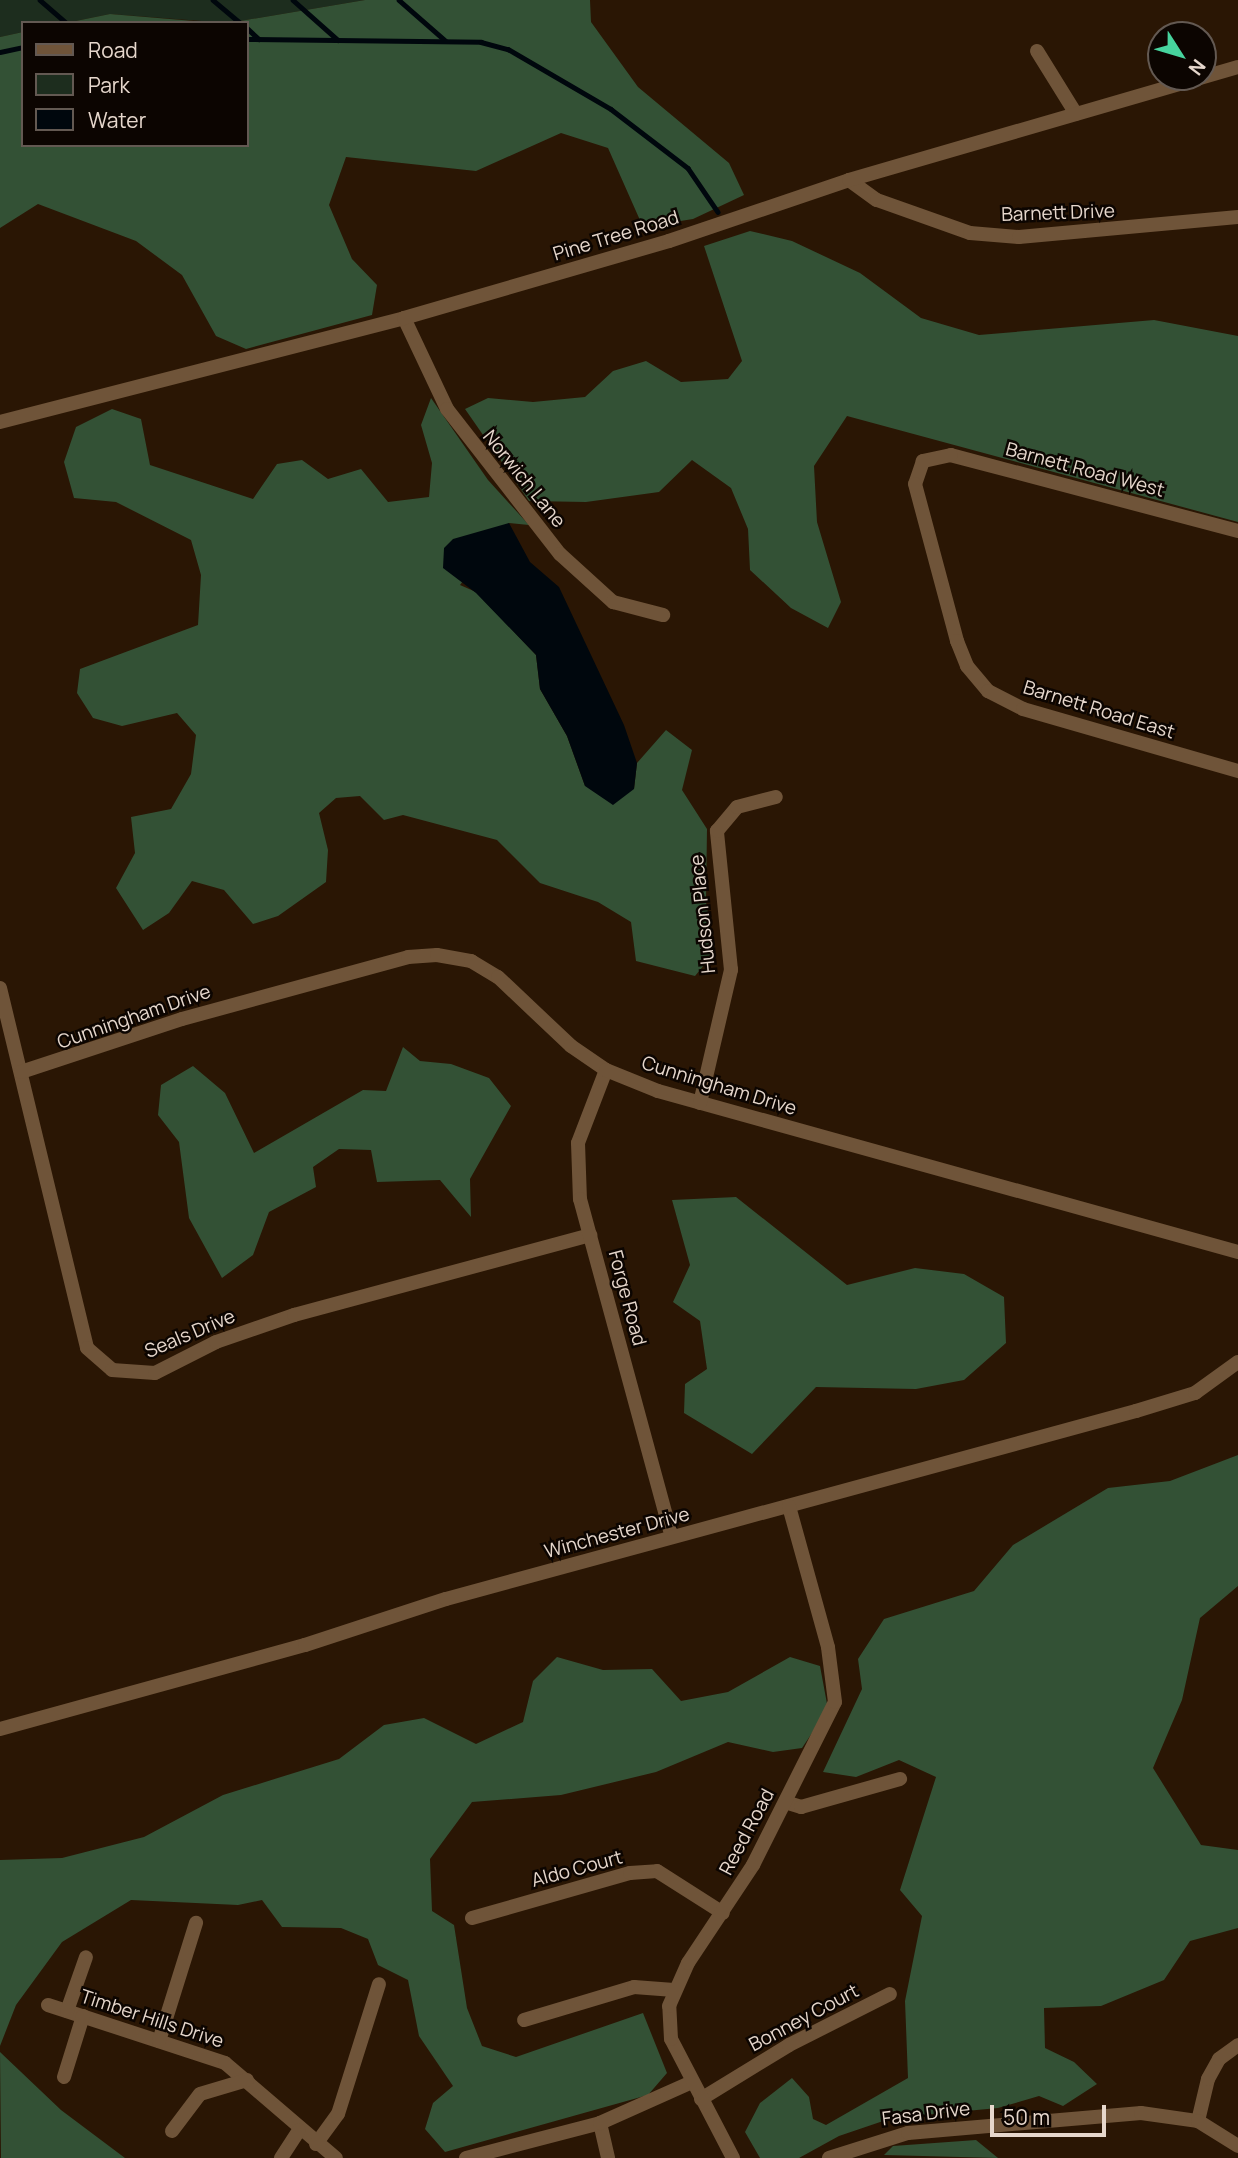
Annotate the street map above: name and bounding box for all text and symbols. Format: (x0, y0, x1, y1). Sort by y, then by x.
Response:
legend (21, 21, 248, 147)
north arrow (1147, 21, 1217, 91)
text: Road (88, 36, 138, 64)
text: N (1183, 54, 1212, 81)
text: Park (88, 71, 130, 99)
text: Water (88, 106, 146, 134)
street label: Barnett Drive (1001, 200, 1115, 226)
street label: Pine Tree Road (550, 206, 682, 266)
street label: Norwich Lane (478, 426, 570, 532)
street label: Barnett Road West (1003, 438, 1167, 502)
street label: Barnett Road East (1021, 676, 1177, 744)
street label: Hudson Place (685, 853, 721, 975)
street label: Cunningham Drive (54, 980, 214, 1054)
street label: Cunningham Drive (639, 1052, 799, 1120)
street label: Forge Road (603, 1248, 651, 1348)
street label: Seals Drive (141, 1305, 239, 1363)
street label: Winchester Drive (542, 1503, 692, 1563)
street label: Reed Road (715, 1785, 779, 1879)
street label: Aldo Court (529, 1846, 625, 1892)
street label: Bonney Court (745, 1980, 863, 2056)
street label: Timber Hills Drive (77, 1985, 227, 2053)
scale bar (993, 2092, 1108, 2136)
street label: Fasa Drive (881, 2097, 971, 2131)
text: 50 m (1003, 2103, 1050, 2131)

